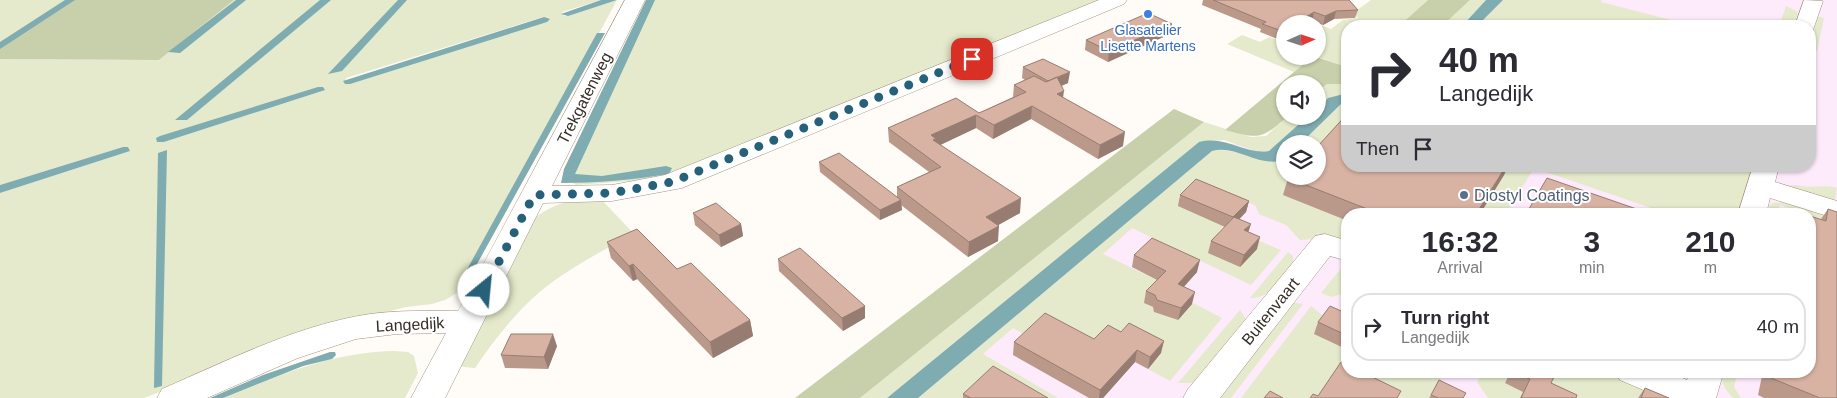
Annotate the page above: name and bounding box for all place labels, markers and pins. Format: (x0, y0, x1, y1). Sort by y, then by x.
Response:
marker: Glasatelier Lisette Martens (1142, 8, 1154, 20)
place label: Glasatelier Lisette Martens (1100, 22, 1196, 54)
pin (951, 38, 993, 80)
place label: Diostyl Coatings (1474, 187, 1590, 204)
marker: Diostyl Coatings (1458, 189, 1470, 201)

